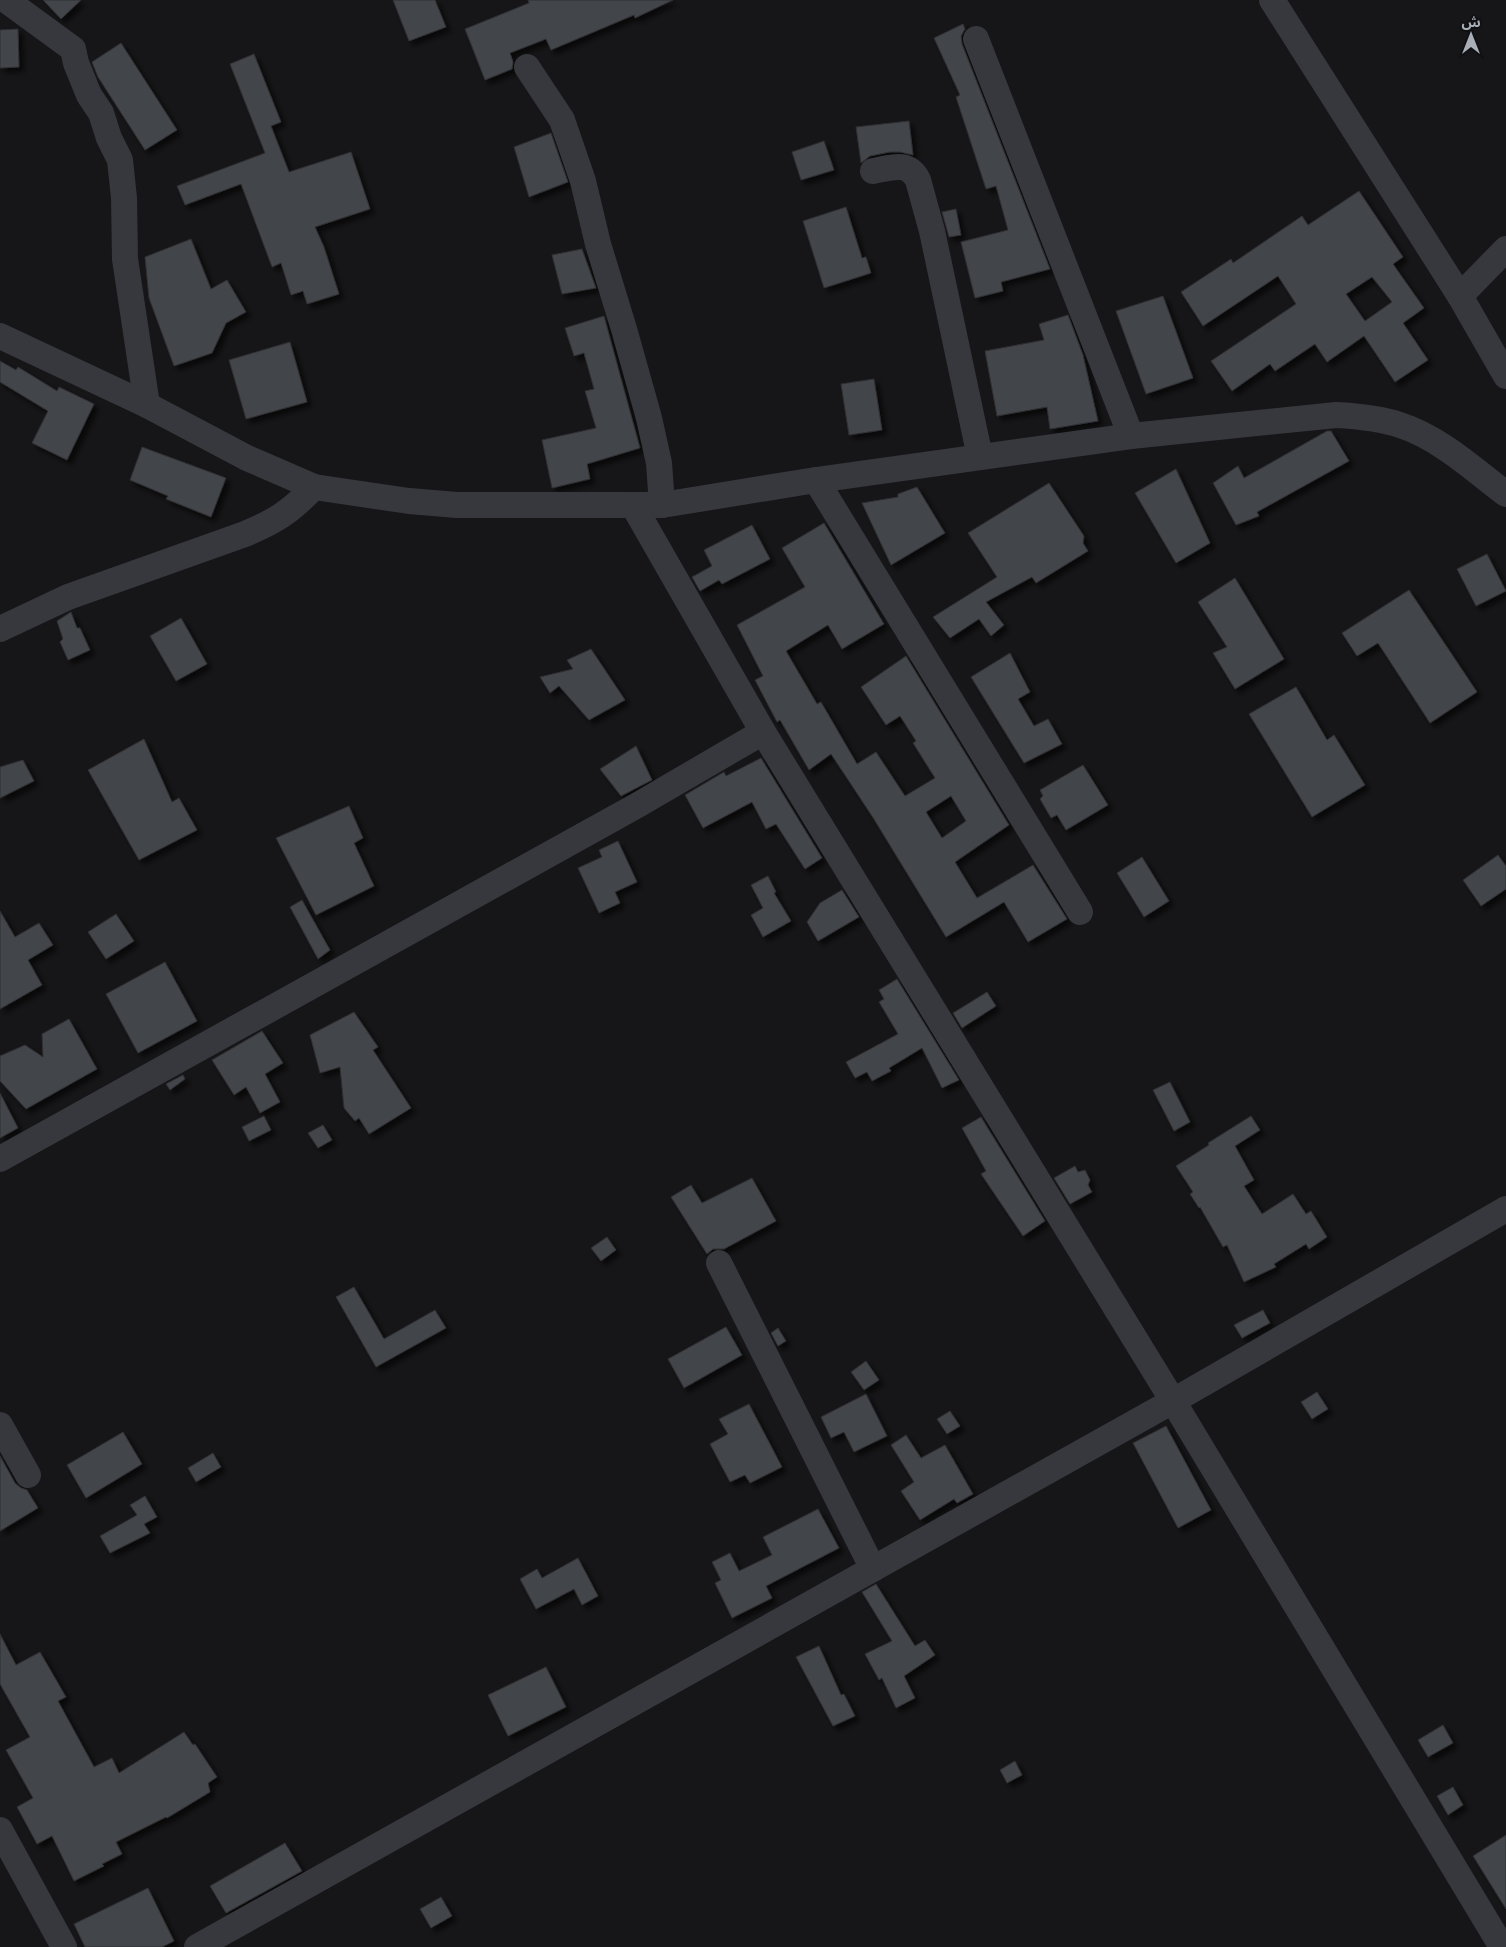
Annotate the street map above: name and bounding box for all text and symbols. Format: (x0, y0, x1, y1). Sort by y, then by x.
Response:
north arrow (1446, 10, 1496, 60)
text: ش (1461, 13, 1481, 30)

